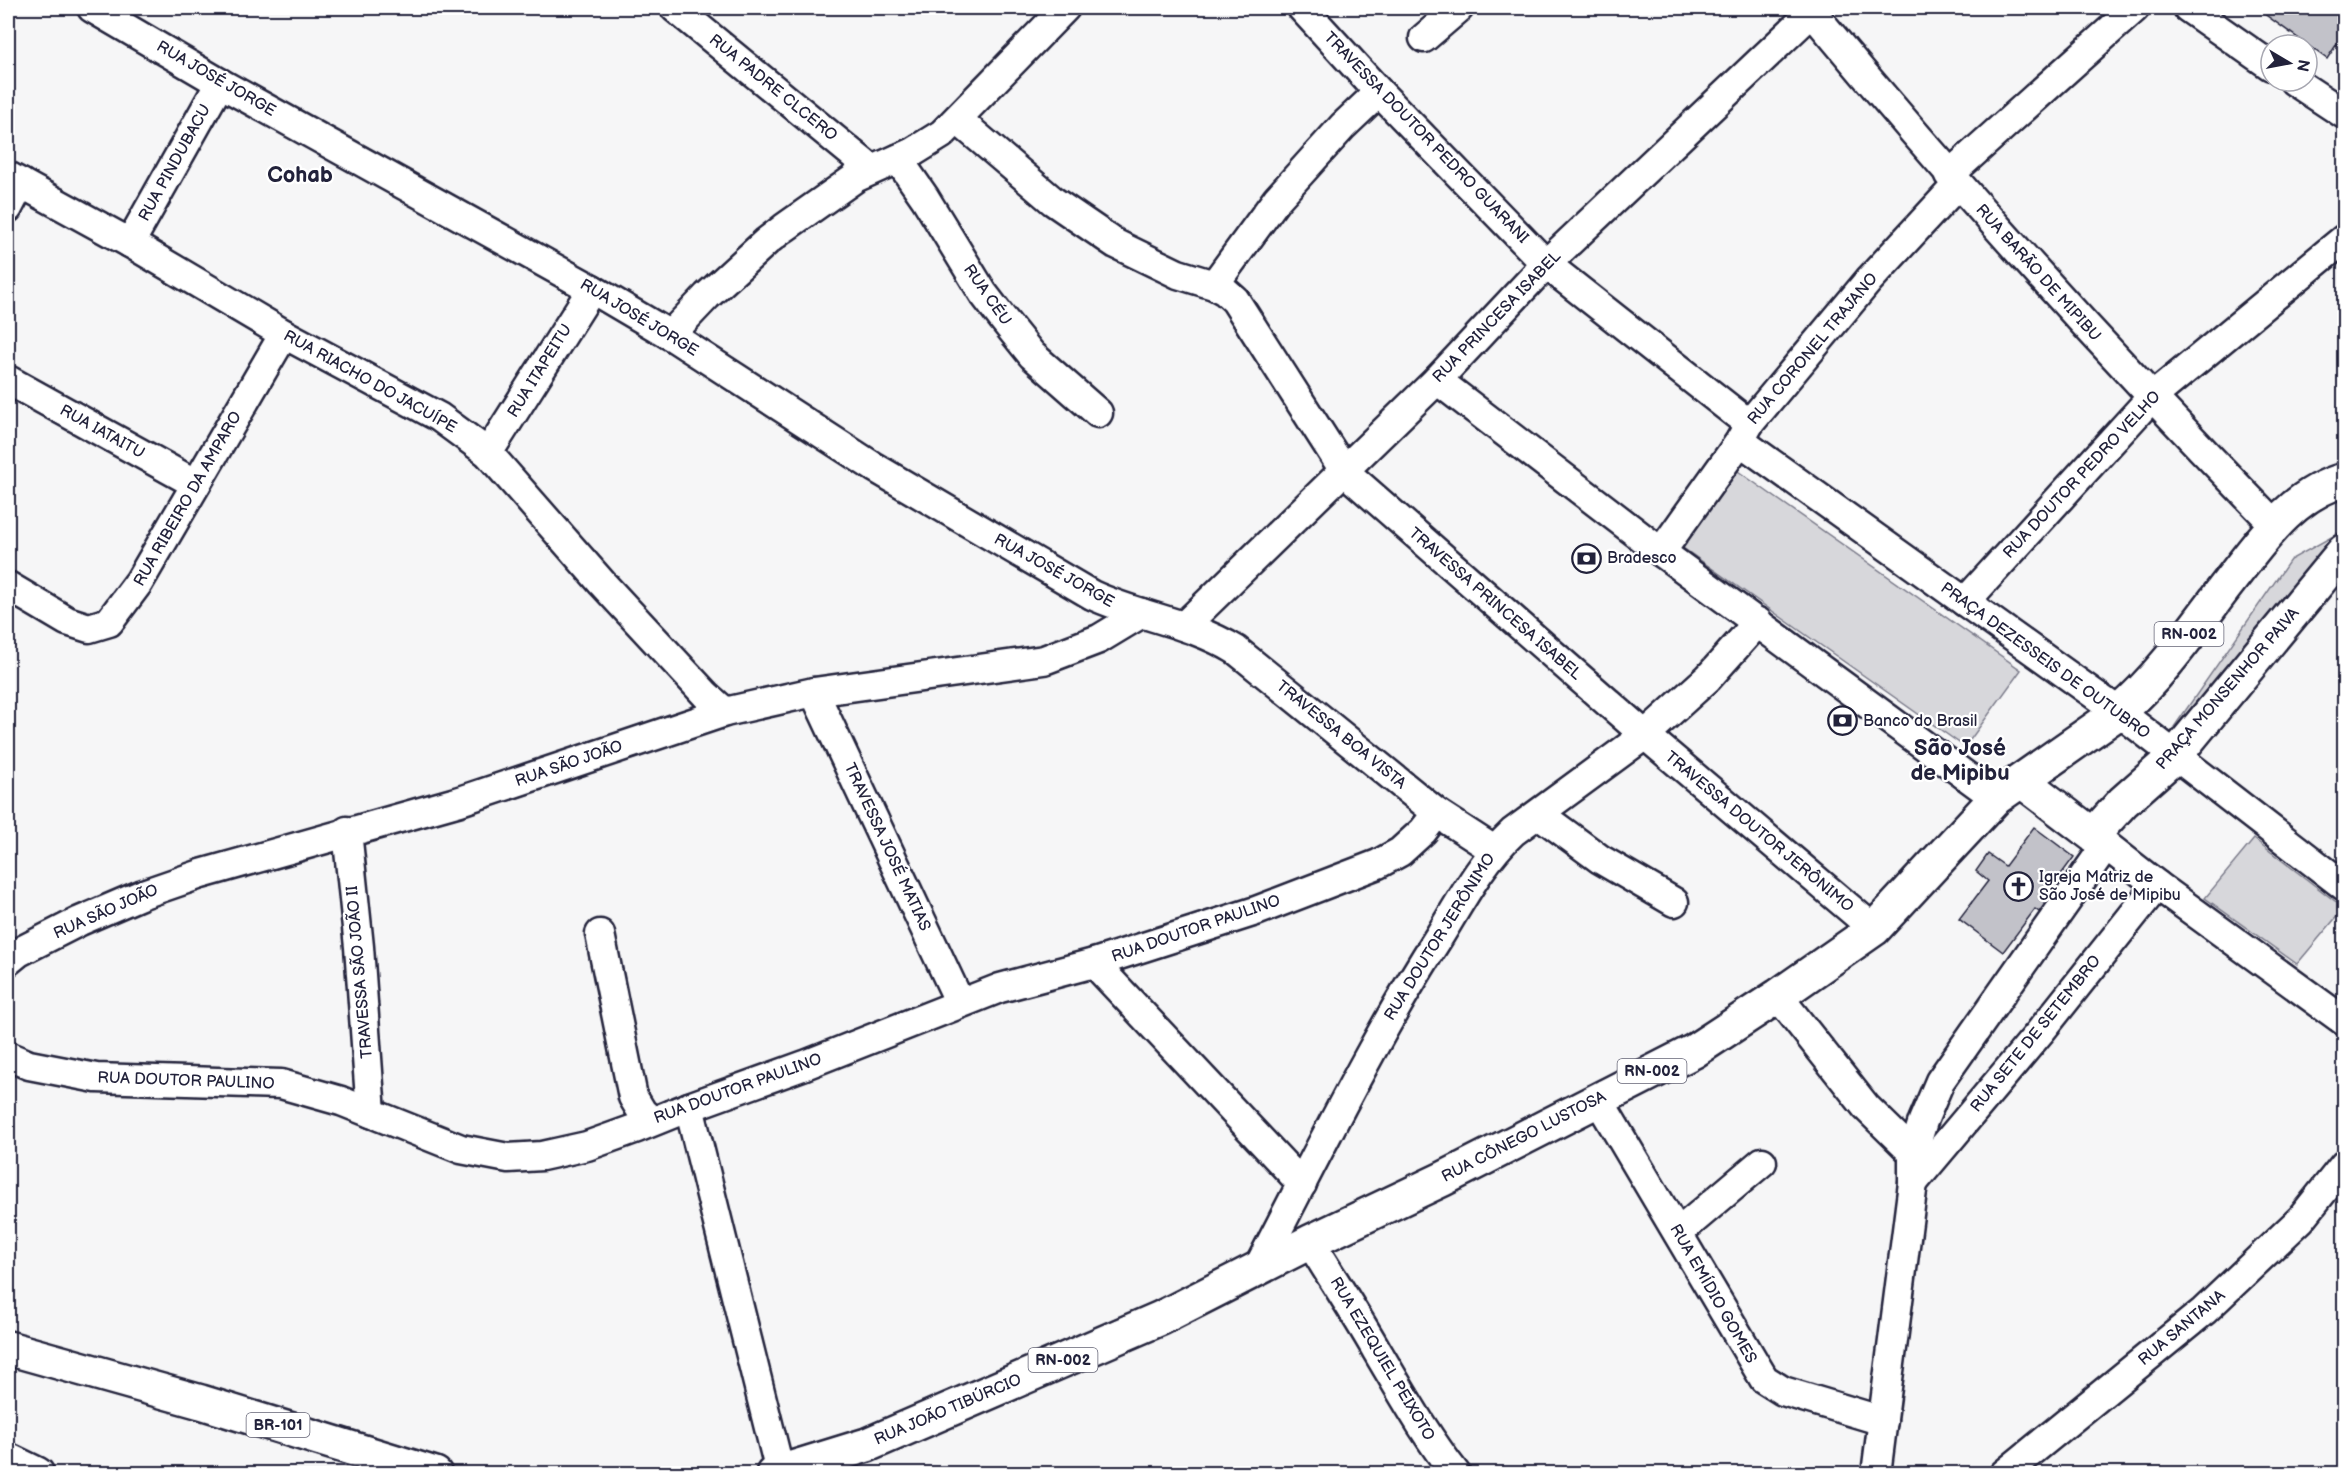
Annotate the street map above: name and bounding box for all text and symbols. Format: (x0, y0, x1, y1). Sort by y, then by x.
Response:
street label: TRAVESSA DOUTOR PEDRO GUARANI (1320, 28, 1532, 248)
street label: RUA PADRE CLCERO (705, 31, 841, 145)
north arrow (2259, 33, 2319, 93)
street label: RUA JOSÉ JORGE (153, 35, 280, 121)
text: N (2292, 58, 2313, 73)
street label: RUA PINDUBACU (135, 101, 215, 225)
district label: Cohab (267, 162, 333, 189)
street label: RUA BARÃO DE MIPIBU (1972, 200, 2105, 345)
street label: RUA PRINCESA ISABEL (1429, 247, 1566, 387)
street label: RUA CÉU (959, 260, 1017, 329)
street label: RUA CORONEL TRAJANO (1744, 269, 1882, 429)
street label: RUA JOSÉ JORGE (577, 274, 703, 361)
street label: RUA ITAPEITU (504, 321, 576, 421)
street label: RUA RIACHO DO JACUÍPE (280, 325, 461, 438)
street label: RUA DOUTOR PEDRO VELHO (1999, 387, 2165, 563)
street label: RUA IATAITU (56, 401, 148, 463)
street label: RUA RIBEIRO DA AMPARO (130, 408, 246, 590)
street label: TRAVESSA PRINCESA ISABEL (1405, 524, 1586, 685)
street label: RUA JOSÉ JORGE (991, 528, 1118, 612)
bank icon: Bradesco (1570, 542, 1602, 574)
place label: Bradesco (1607, 549, 1677, 568)
street label: PRAÇA DEZESSEIS DE OUTUBRO (1937, 579, 2153, 743)
street label: PRAÇA MONSENHOR PAIVA (2153, 604, 2304, 774)
road number: RN-002 (2154, 622, 2224, 646)
street label: TRAVESSA BOA VISTA (1272, 677, 1410, 793)
bank icon: Banco do Brasil (1826, 705, 1858, 737)
place label: Banco do Brasil (1863, 712, 1977, 731)
district label: São José de Mipibu (1910, 735, 2010, 787)
street label: RUA SÃO JOÃO (512, 736, 625, 791)
street label: TRAVESSA DOUTOR JERÔNIMO (1661, 746, 1858, 916)
street label: TRAVESSA JOSÉ MATIAS (840, 759, 936, 934)
street label: RUA DOUTOR JERÔNIMO (1379, 849, 1499, 1024)
place label: Igreja Matriz de São José de Mipibu (2039, 868, 2181, 905)
church icon: Igreja Matriz de São José de Mipibu (2002, 870, 2034, 902)
street label: RUA SÃO JOÃO (50, 880, 161, 944)
street label: TRAVESSA SÃO JOÃO II (342, 885, 377, 1059)
street label: RUA DOUTOR PAULINO (1109, 891, 1283, 967)
street label: RUA SETE DE SETEMBRO (1967, 952, 2105, 1116)
street label: RUA DOUTOR PAULINO (652, 1050, 824, 1128)
road number: RN-002 (1618, 1059, 1686, 1083)
street label: RUA DOUTOR PAULINO (97, 1068, 275, 1094)
street label: RUA CÔNEGO LUSTOSA (1438, 1085, 1609, 1187)
street label: RUA EMÍDIO GOMES (1665, 1220, 1762, 1367)
street label: RUA EZEQUIEL PEIXOTO (1326, 1274, 1438, 1444)
street label: RUA SANTANA (2135, 1286, 2229, 1370)
road number: RN-002 (1028, 1348, 1098, 1372)
street label: RUA JOÃO TIBÚRCIO (871, 1369, 1024, 1450)
road number: BR-101 (246, 1413, 310, 1437)

